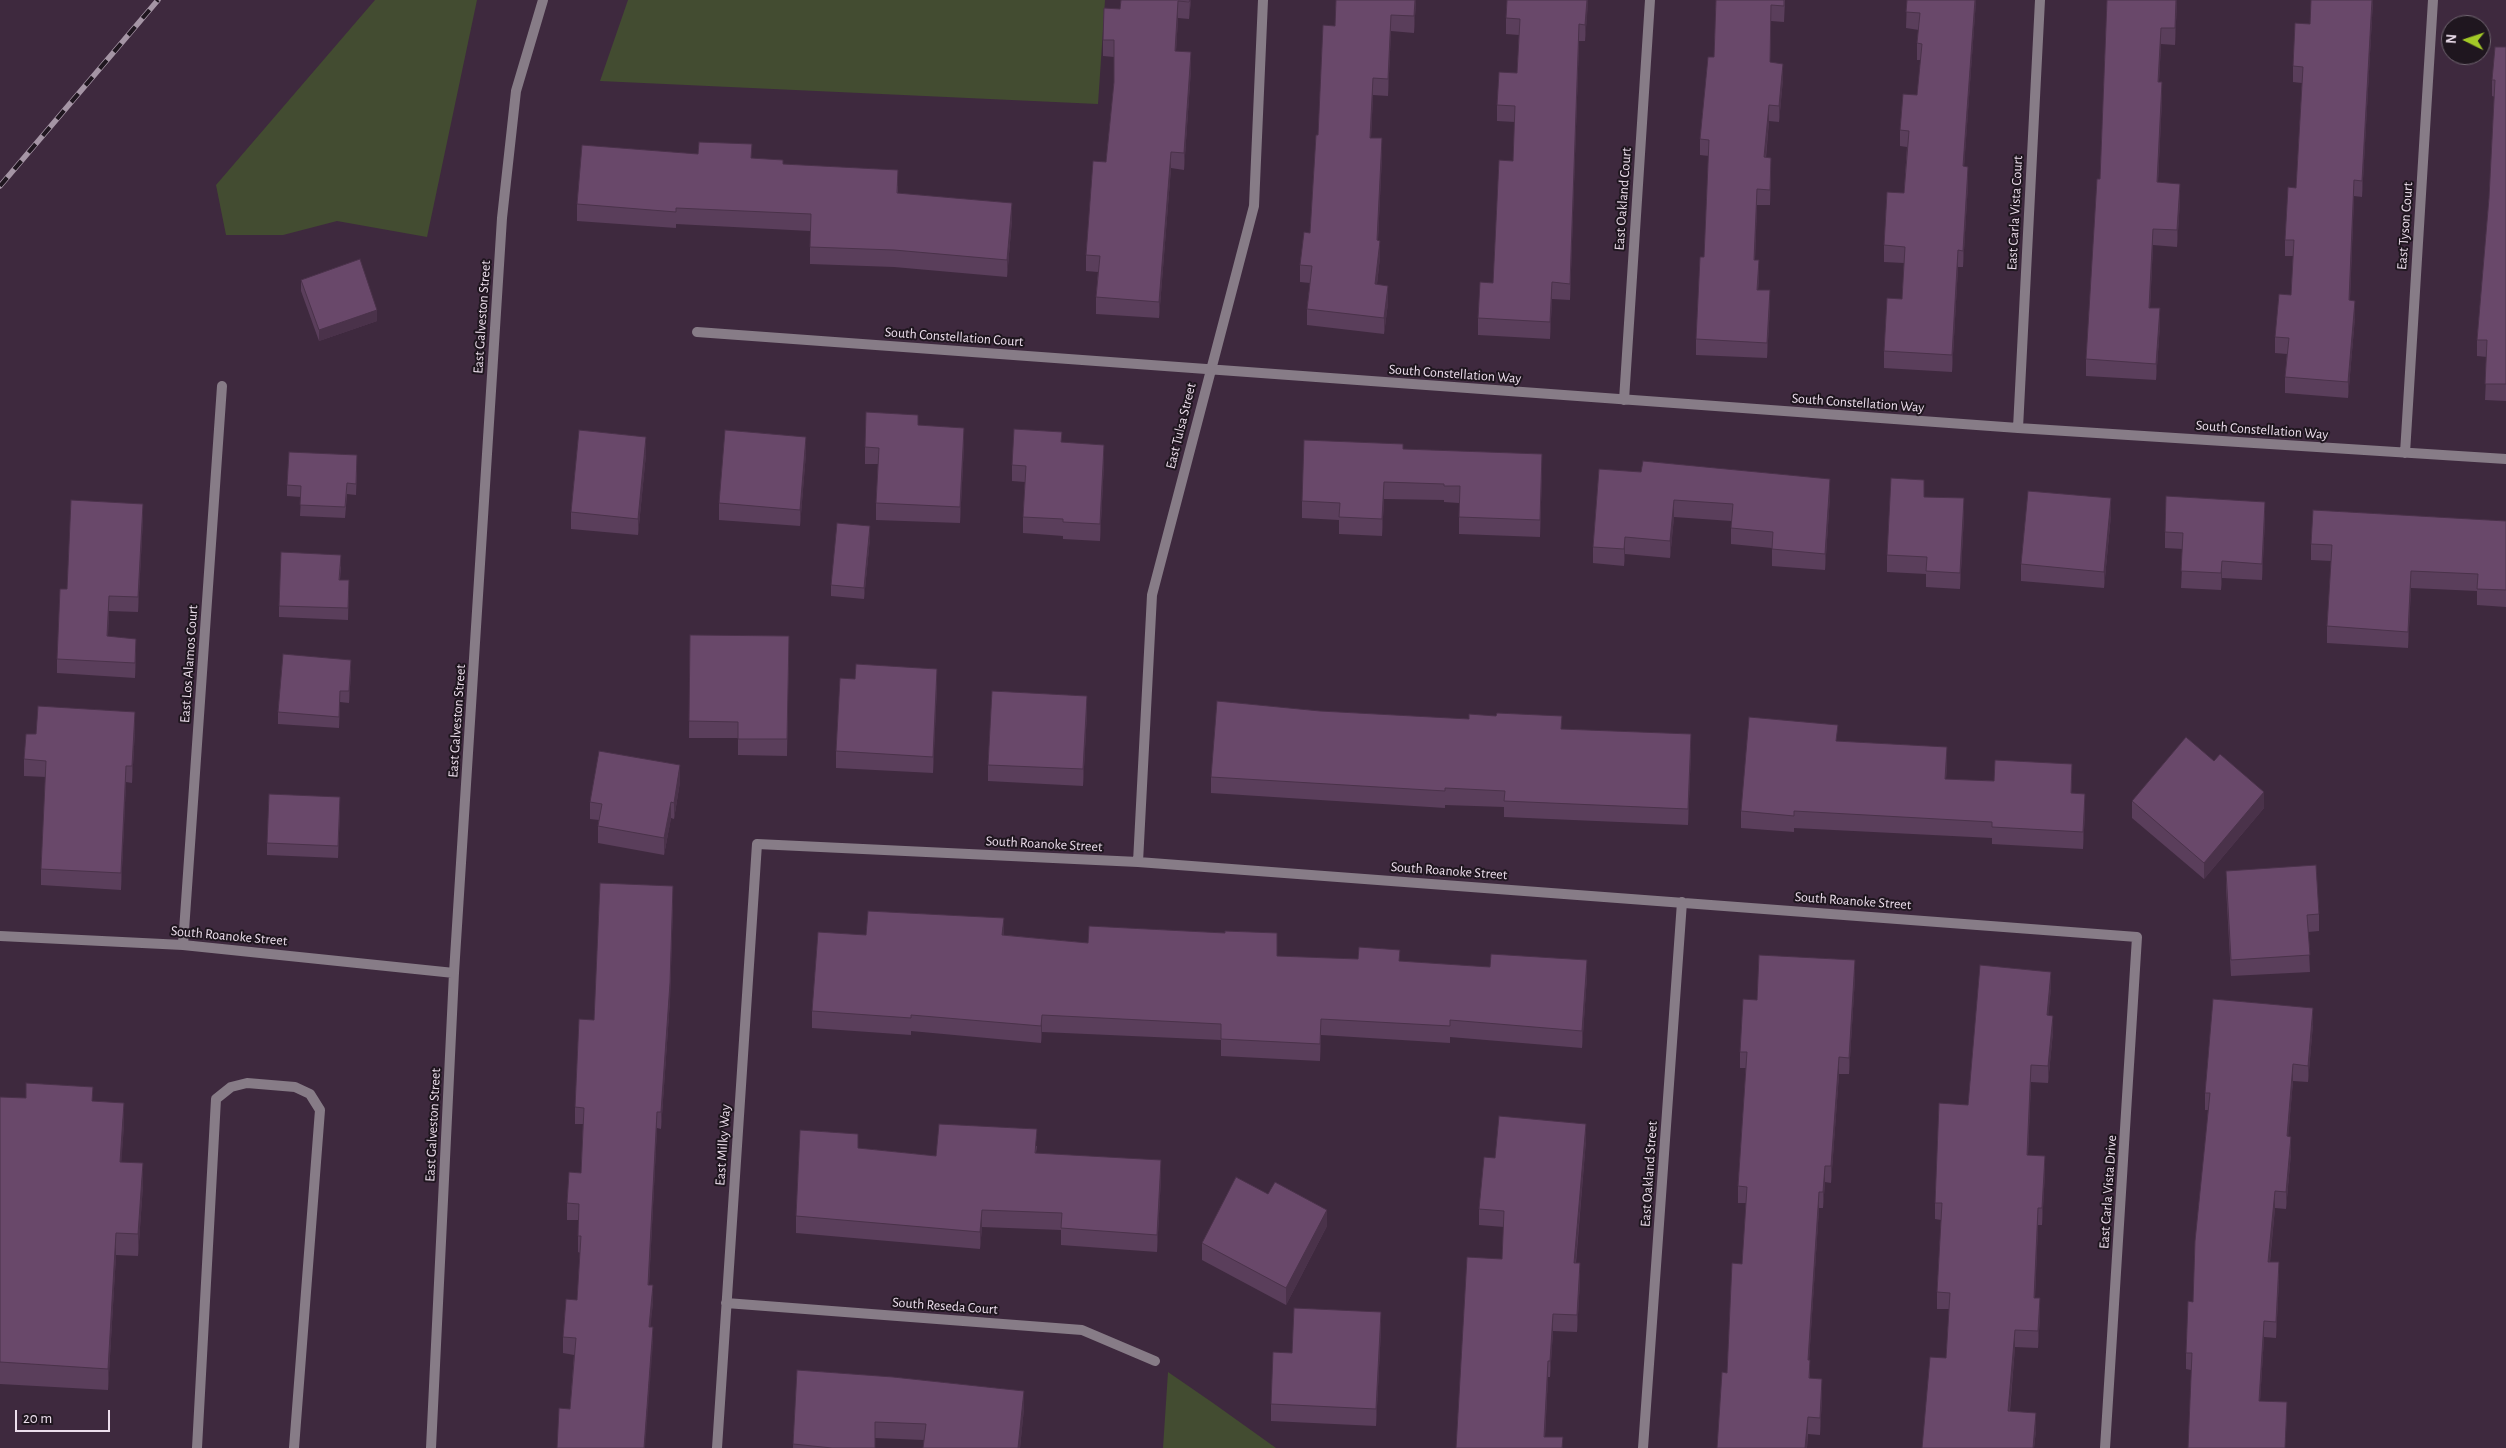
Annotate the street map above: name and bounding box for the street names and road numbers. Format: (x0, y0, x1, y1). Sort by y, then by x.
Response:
street label: East Oakland Court (1611, 147, 1635, 251)
street label: East Carla Vista Court (2004, 155, 2026, 271)
street label: East Tyson Court (2394, 181, 2416, 271)
street label: East Galveston Street (470, 260, 494, 374)
street label: South Constellation Court (884, 324, 1024, 350)
street label: South Constellation Way (1388, 361, 1522, 387)
street label: East Tulsa Street (1162, 381, 1200, 471)
street label: South Constellation Way (1791, 390, 1925, 416)
street label: South Constellation Way (2195, 417, 2329, 443)
street label: East Los Alamos Court (176, 604, 202, 724)
street label: East Galveston Street (445, 664, 469, 778)
street label: South Roanoke Street (985, 833, 1103, 855)
street label: South Roanoke Street (1390, 859, 1508, 883)
street label: South Roanoke Street (1794, 889, 1912, 913)
street label: South Roanoke Street (170, 923, 288, 949)
street label: East Galveston Street (422, 1068, 444, 1182)
street label: East Milky Way (712, 1104, 734, 1186)
street label: East Oakland Street (1637, 1120, 1661, 1228)
street label: East Carla Vista Drive (2096, 1135, 2120, 1249)
street label: South Reseda Court (892, 1294, 998, 1318)

